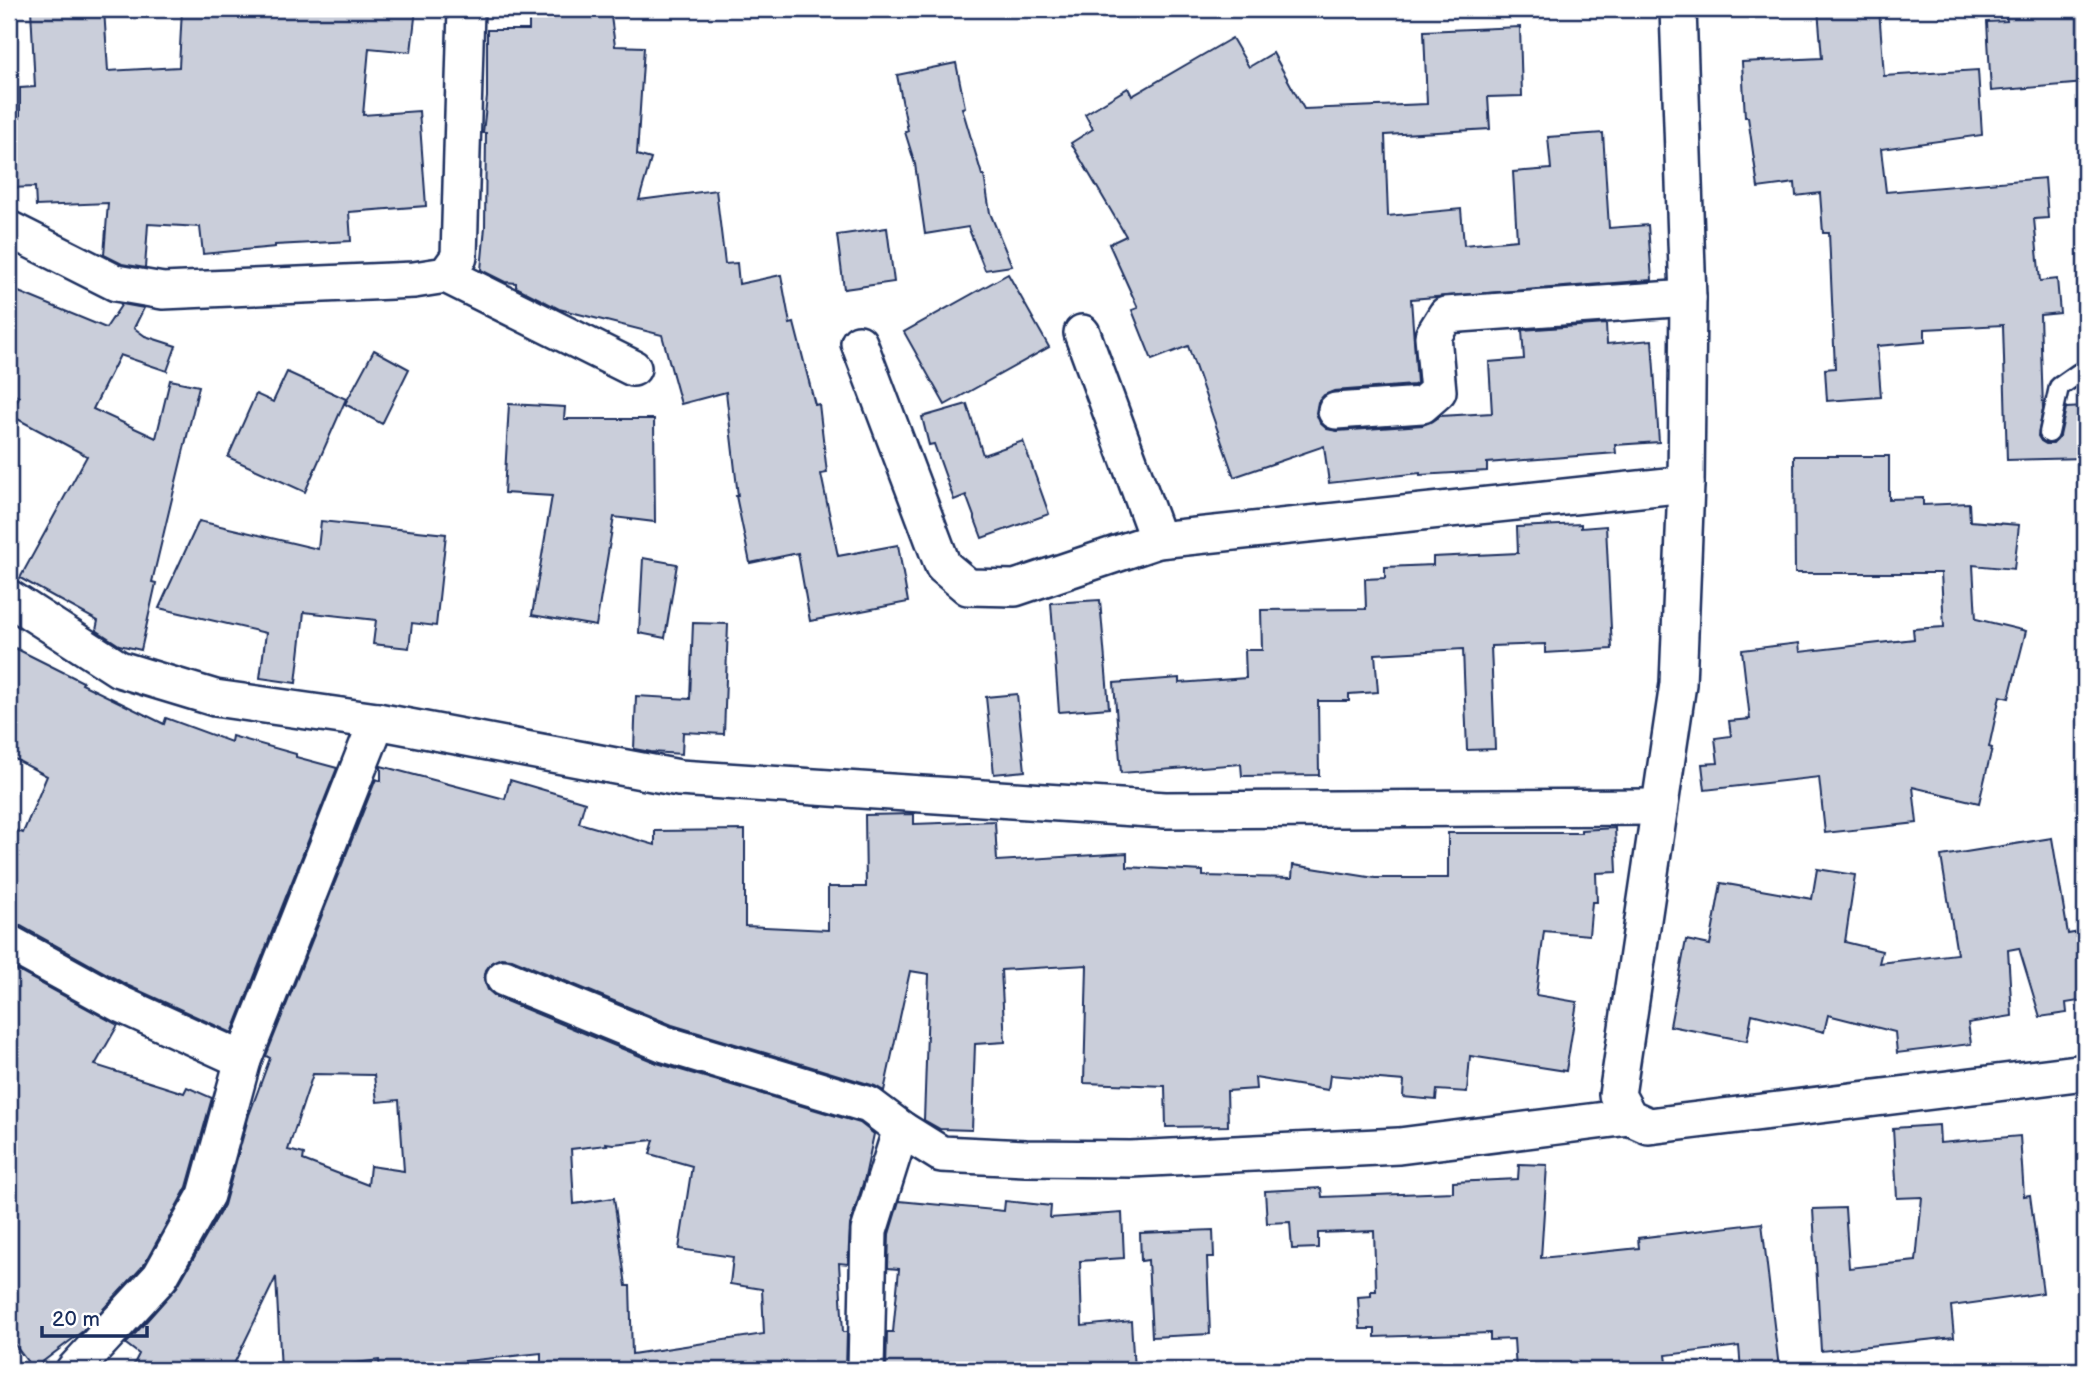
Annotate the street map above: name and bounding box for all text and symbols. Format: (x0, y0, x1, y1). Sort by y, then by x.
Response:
scale bar (42, 1295, 147, 1339)
text: 20 m (52, 1307, 100, 1332)

